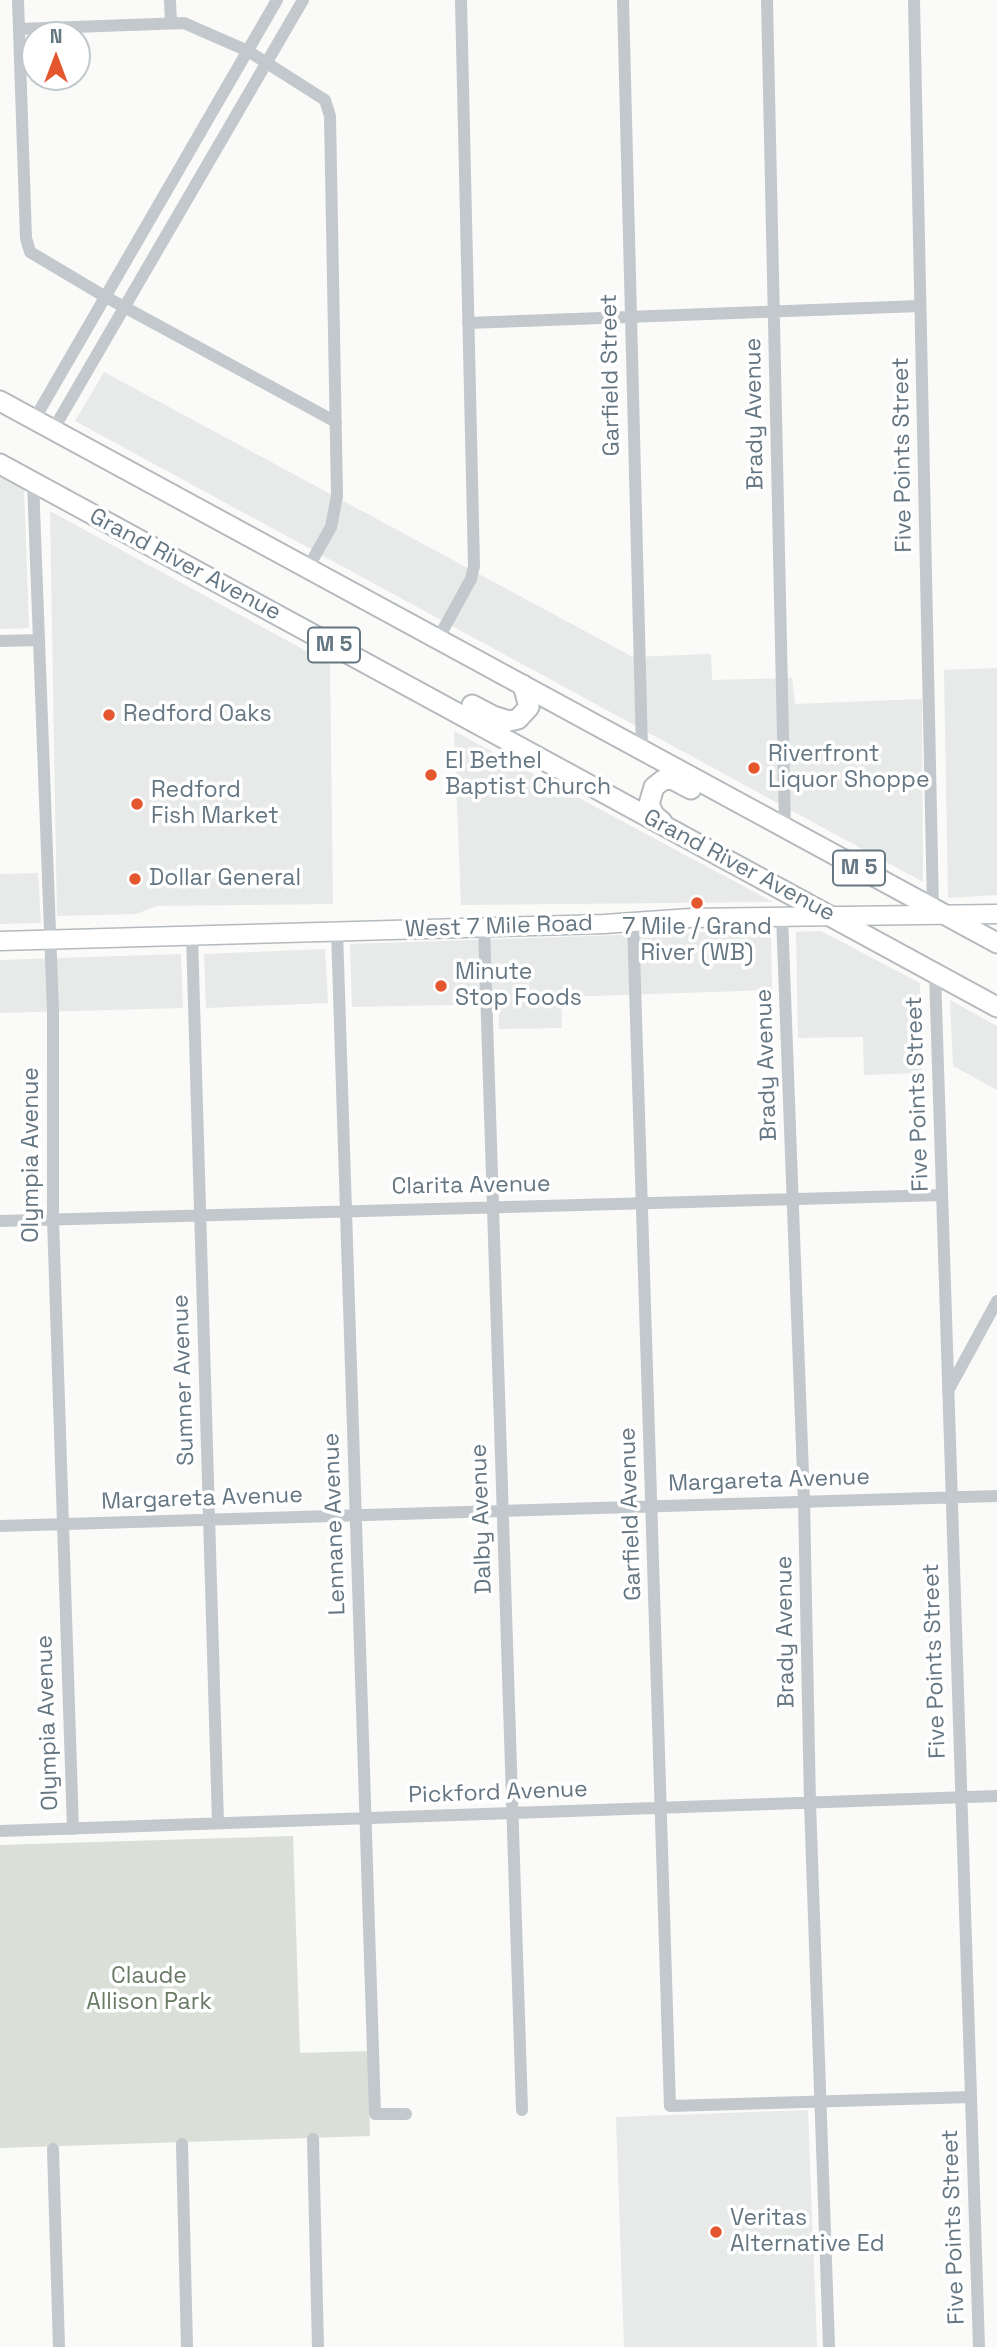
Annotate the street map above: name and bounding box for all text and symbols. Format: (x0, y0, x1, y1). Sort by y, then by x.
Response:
north arrow (21, 21, 91, 91)
text: N (50, 24, 62, 49)
street label: Garfield Street (596, 293, 626, 457)
street label: Brady Avenue (740, 338, 770, 490)
street label: Five Points Street (887, 357, 919, 553)
street label: Grand River Avenue (84, 503, 286, 627)
road number: M 5 (308, 628, 360, 662)
place label: Redford Oaks (123, 701, 272, 729)
marker: Redford Oaks (101, 707, 117, 723)
place label: Riverfront Liquor Shoppe (768, 741, 930, 795)
place label: El Bethel Baptist Church (445, 748, 611, 802)
marker: Riverfront Liquor Shoppe (746, 760, 762, 776)
marker: El Bethel Baptist Church (423, 767, 439, 783)
place label: Redford Fish Market (151, 777, 278, 831)
marker: Redford Fish Market (129, 796, 145, 812)
street label: Grand River Avenue (638, 804, 840, 928)
road number: M 5 (833, 850, 885, 886)
place label: Dollar General (149, 865, 301, 893)
marker: Dollar General (127, 871, 143, 887)
marker: 7 Mile / Grand River (WB) (689, 895, 705, 911)
street label: West 7 Mile Road (405, 910, 593, 944)
place label: 7 Mile / Grand River (WB) (622, 914, 772, 968)
place label: Minute Stop Foods (455, 959, 582, 1013)
marker: Minute Stop Foods (433, 978, 449, 994)
street label: Brady Avenue (751, 988, 783, 1142)
street label: Five Points Street (901, 996, 935, 1192)
street label: Olympia Avenue (18, 1067, 46, 1243)
street label: Clarita Avenue (391, 1171, 551, 1201)
street label: Sumner Avenue (167, 1294, 201, 1466)
street label: Garfield Avenue (614, 1427, 648, 1601)
street label: Lennane Avenue (318, 1432, 352, 1616)
street label: Dalby Avenue (466, 1443, 498, 1595)
street label: Margareta Avenue (668, 1464, 870, 1498)
street label: Margareta Avenue (101, 1482, 303, 1516)
street label: Brady Avenue (771, 1556, 801, 1708)
street label: Five Points Street (918, 1563, 952, 1759)
street label: Olympia Avenue (31, 1635, 65, 1811)
street label: Pickford Avenue (408, 1776, 588, 1810)
park label: Claude Allison Park (86, 1963, 212, 2017)
street label: Five Points Street (937, 2129, 971, 2325)
place label: Veritas Alternative Ed (730, 2205, 885, 2259)
marker: Veritas Alternative Ed (708, 2224, 724, 2240)

